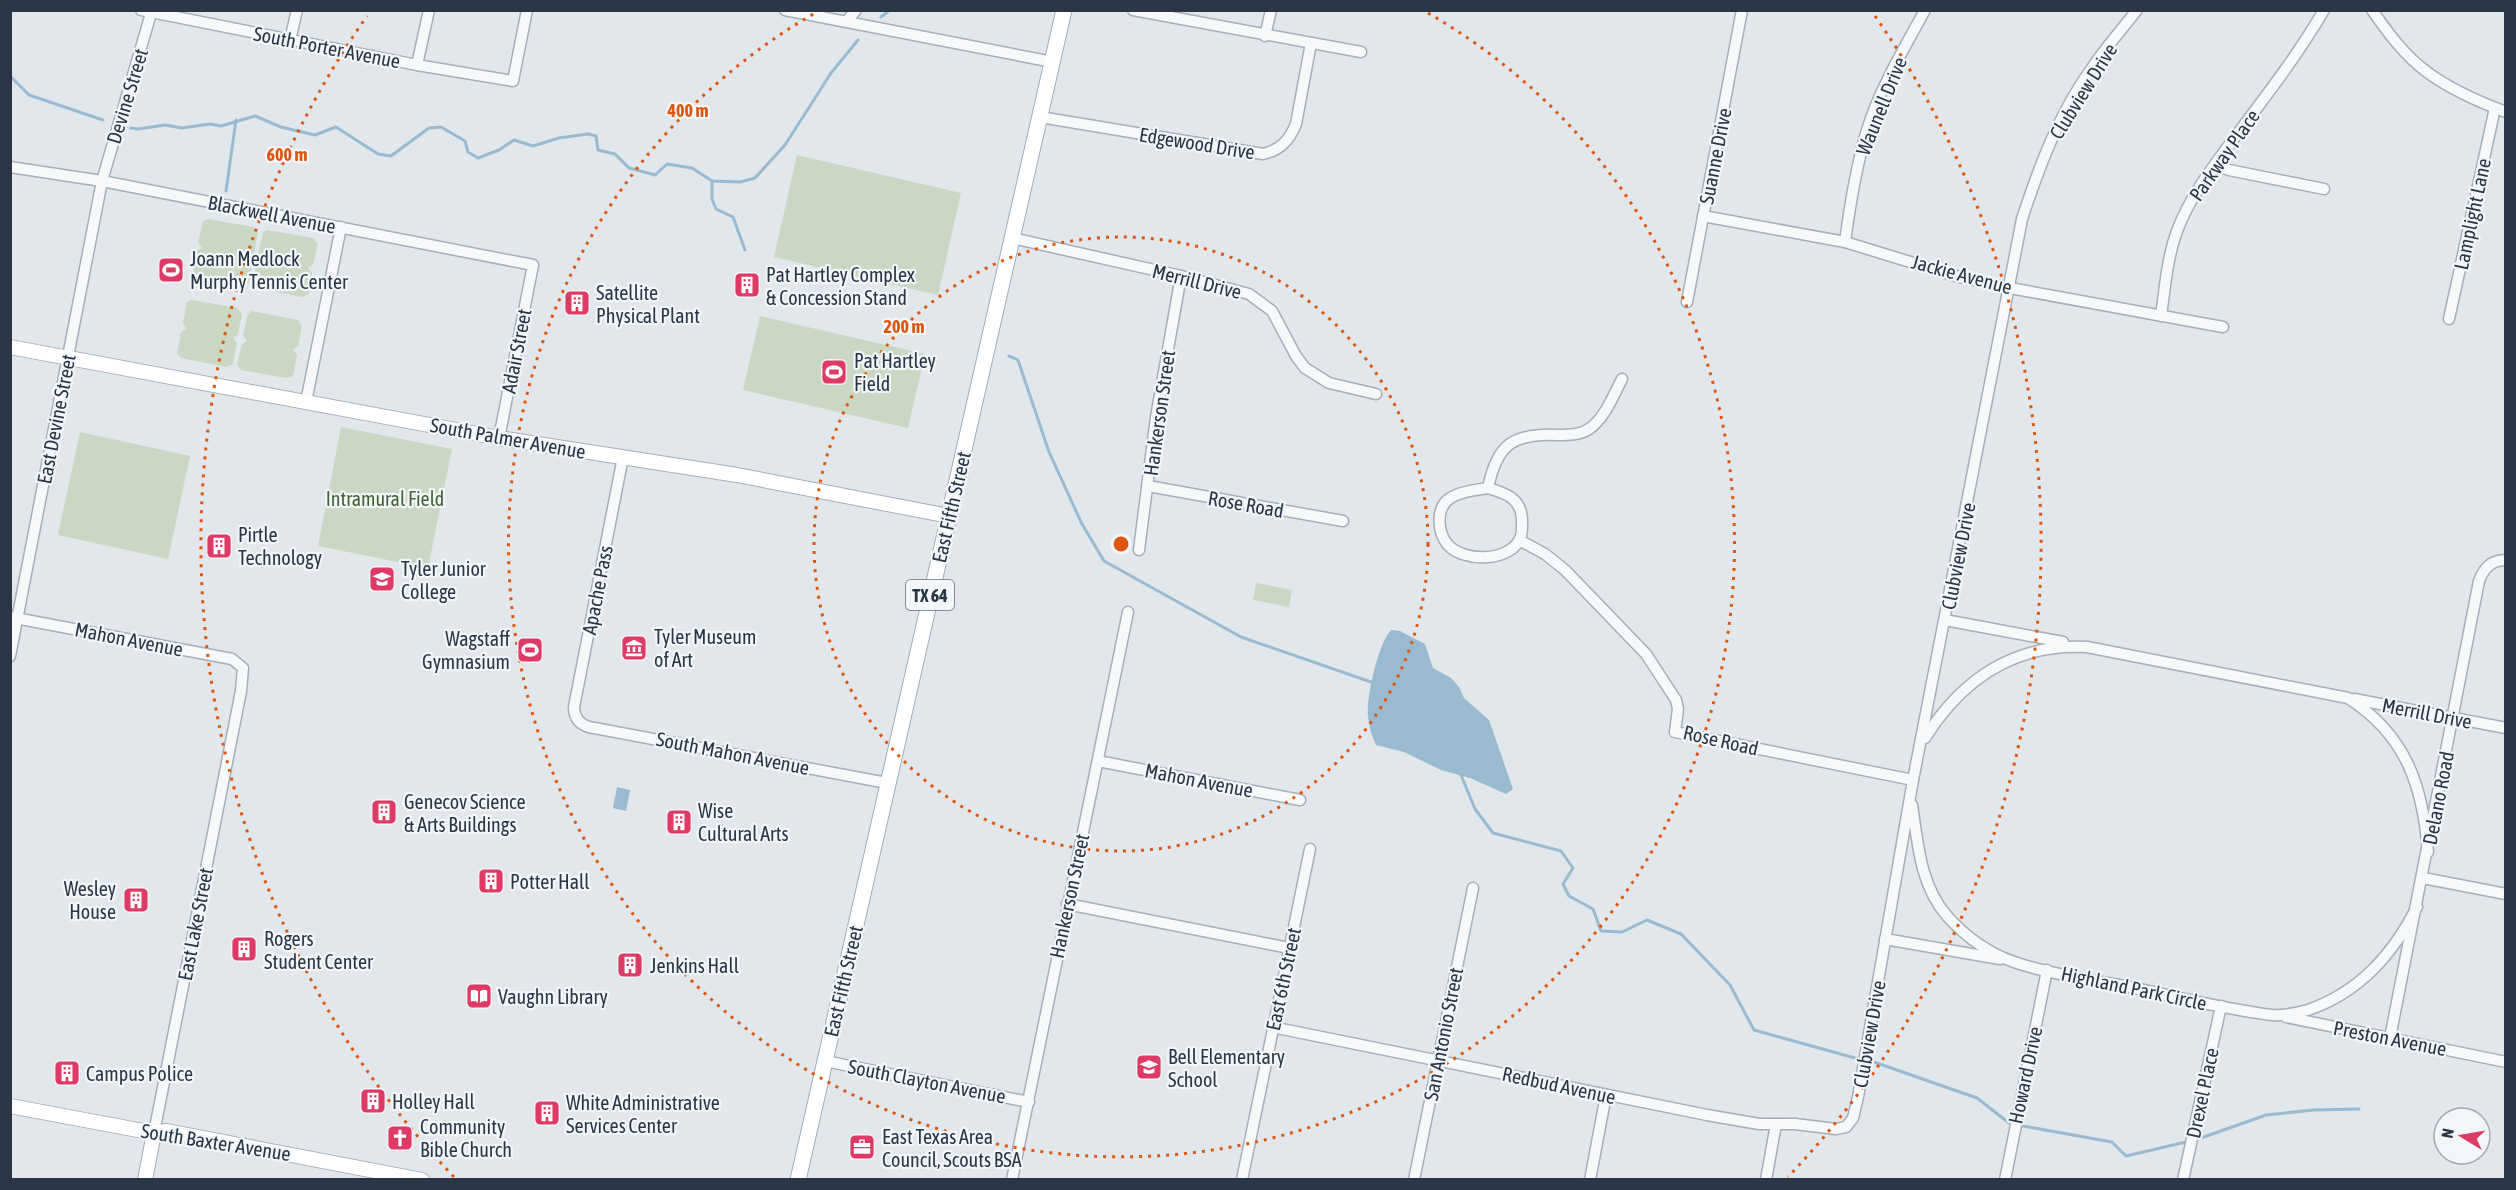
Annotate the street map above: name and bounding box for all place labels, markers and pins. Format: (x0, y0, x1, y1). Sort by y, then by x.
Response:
place label: Joann Medlock Murphy Tennis Center (190, 247, 349, 293)
sports icon: Joann Medlock Murphy Tennis Center (156, 255, 186, 285)
place label: Pat Hartley Complex & Concession Stand (766, 263, 915, 309)
building icon: Pat Hartley Complex & Concession Stand (732, 270, 762, 300)
place label: Satellite Physical Plant (596, 281, 700, 327)
building icon: Satellite Physical Plant (562, 288, 592, 318)
place label: Pat Hartley Field (854, 349, 936, 395)
sports icon: Pat Hartley Field (819, 357, 849, 387)
place label: Pirtle Technology (238, 523, 322, 569)
building icon: Pirtle Technology (204, 531, 234, 561)
centre of rings (1111, 534, 1131, 554)
place label: Tyler Junior College (401, 557, 487, 603)
school or university icon: Tyler Junior College (367, 564, 397, 594)
place label: Tyler Museum of Art (654, 625, 756, 671)
place label: Wagstaff Gymnasium (422, 627, 510, 673)
museum icon: Tyler Museum of Art (619, 633, 649, 663)
sports icon: Wagstaff Gymnasium (515, 635, 545, 665)
place label: Genecov Science & Arts Buildings (404, 790, 526, 836)
building icon: Genecov Science & Arts Buildings (369, 797, 399, 827)
place label: Wise Cultural Arts (698, 799, 789, 845)
building icon: Wise Cultural Arts (664, 807, 694, 837)
building icon: Potter Hall (476, 866, 506, 896)
place label: Potter Hall (510, 870, 590, 893)
place label: Wesley House (64, 877, 116, 923)
building icon: Wesley House (121, 885, 151, 915)
place label: Rogers Student Center (264, 927, 374, 973)
building icon: Rogers Student Center (229, 934, 259, 964)
building icon: Jenkins Hall (615, 950, 645, 980)
place label: Jenkins Hall (650, 954, 740, 977)
library icon: Vaughn Library (464, 981, 494, 1011)
place label: Vaughn Library (498, 985, 608, 1008)
place label: Bell Elementary School (1168, 1045, 1285, 1091)
school or university icon: Bell Elementary School (1134, 1052, 1164, 1082)
building icon: Campus Police (52, 1058, 82, 1088)
place label: Campus Police (86, 1062, 193, 1085)
building icon: Holley Hall (358, 1086, 388, 1116)
place label: Holley Hall (392, 1090, 475, 1113)
place label: White Administrative Services Center (566, 1091, 720, 1137)
building icon: White Administrative Services Center (532, 1098, 562, 1128)
place label: Community Bible Church (420, 1115, 512, 1161)
church icon: Community Bible Church (385, 1123, 415, 1153)
place label: East Texas Area Council, Scouts BSA (882, 1125, 1022, 1171)
office icon: East Texas Area Council, Scouts BSA (847, 1132, 877, 1162)

